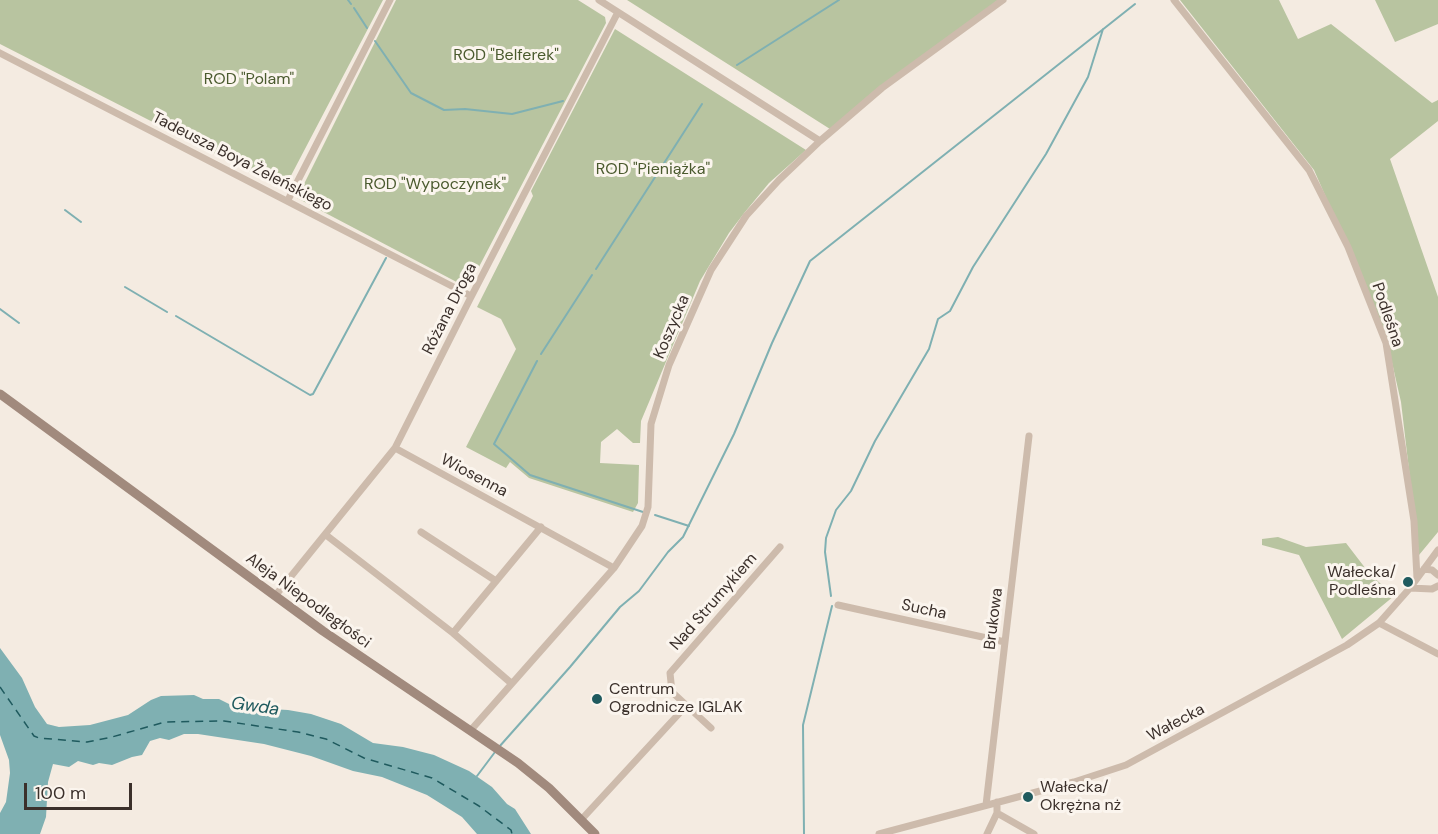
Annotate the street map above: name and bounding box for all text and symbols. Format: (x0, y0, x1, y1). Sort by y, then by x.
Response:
park label: ROD "Belferek" (453, 46, 559, 66)
park label: ROD "Polam" (204, 70, 294, 90)
street label: Tadeusza Boya Żeleńskiego (149, 108, 335, 216)
park label: ROD "Pieniążka" (596, 160, 710, 180)
park label: ROD "Wypoczynek" (364, 175, 506, 195)
street label: Różana Droga (419, 260, 481, 358)
street label: Podleśna (1367, 280, 1407, 350)
street label: Koszycka (650, 292, 694, 362)
street label: Wiosenna (437, 450, 511, 502)
street label: Aleja Niepodległości (242, 549, 374, 653)
street label: Nad Strumykiem (666, 549, 762, 655)
place label: Wałecka/ Podleśna (1327, 563, 1396, 601)
marker: Wałecka/ Podleśna (1401, 575, 1415, 589)
street label: Brukowa (981, 587, 1007, 651)
street label: Sucha (900, 596, 948, 624)
place label: Centrum Ogrodnicze IGLAK (609, 680, 743, 718)
marker: Centrum Ogrodnicze IGLAK (590, 692, 604, 706)
water label: Gwda (230, 693, 280, 721)
street label: Wałecka (1144, 700, 1208, 746)
scale bar (27, 771, 135, 809)
place label: Wałecka/ Okrężna nż (1040, 778, 1121, 816)
text: 100 m (35, 781, 86, 805)
marker: Wałecka/ Okrężna nż (1021, 790, 1035, 804)

